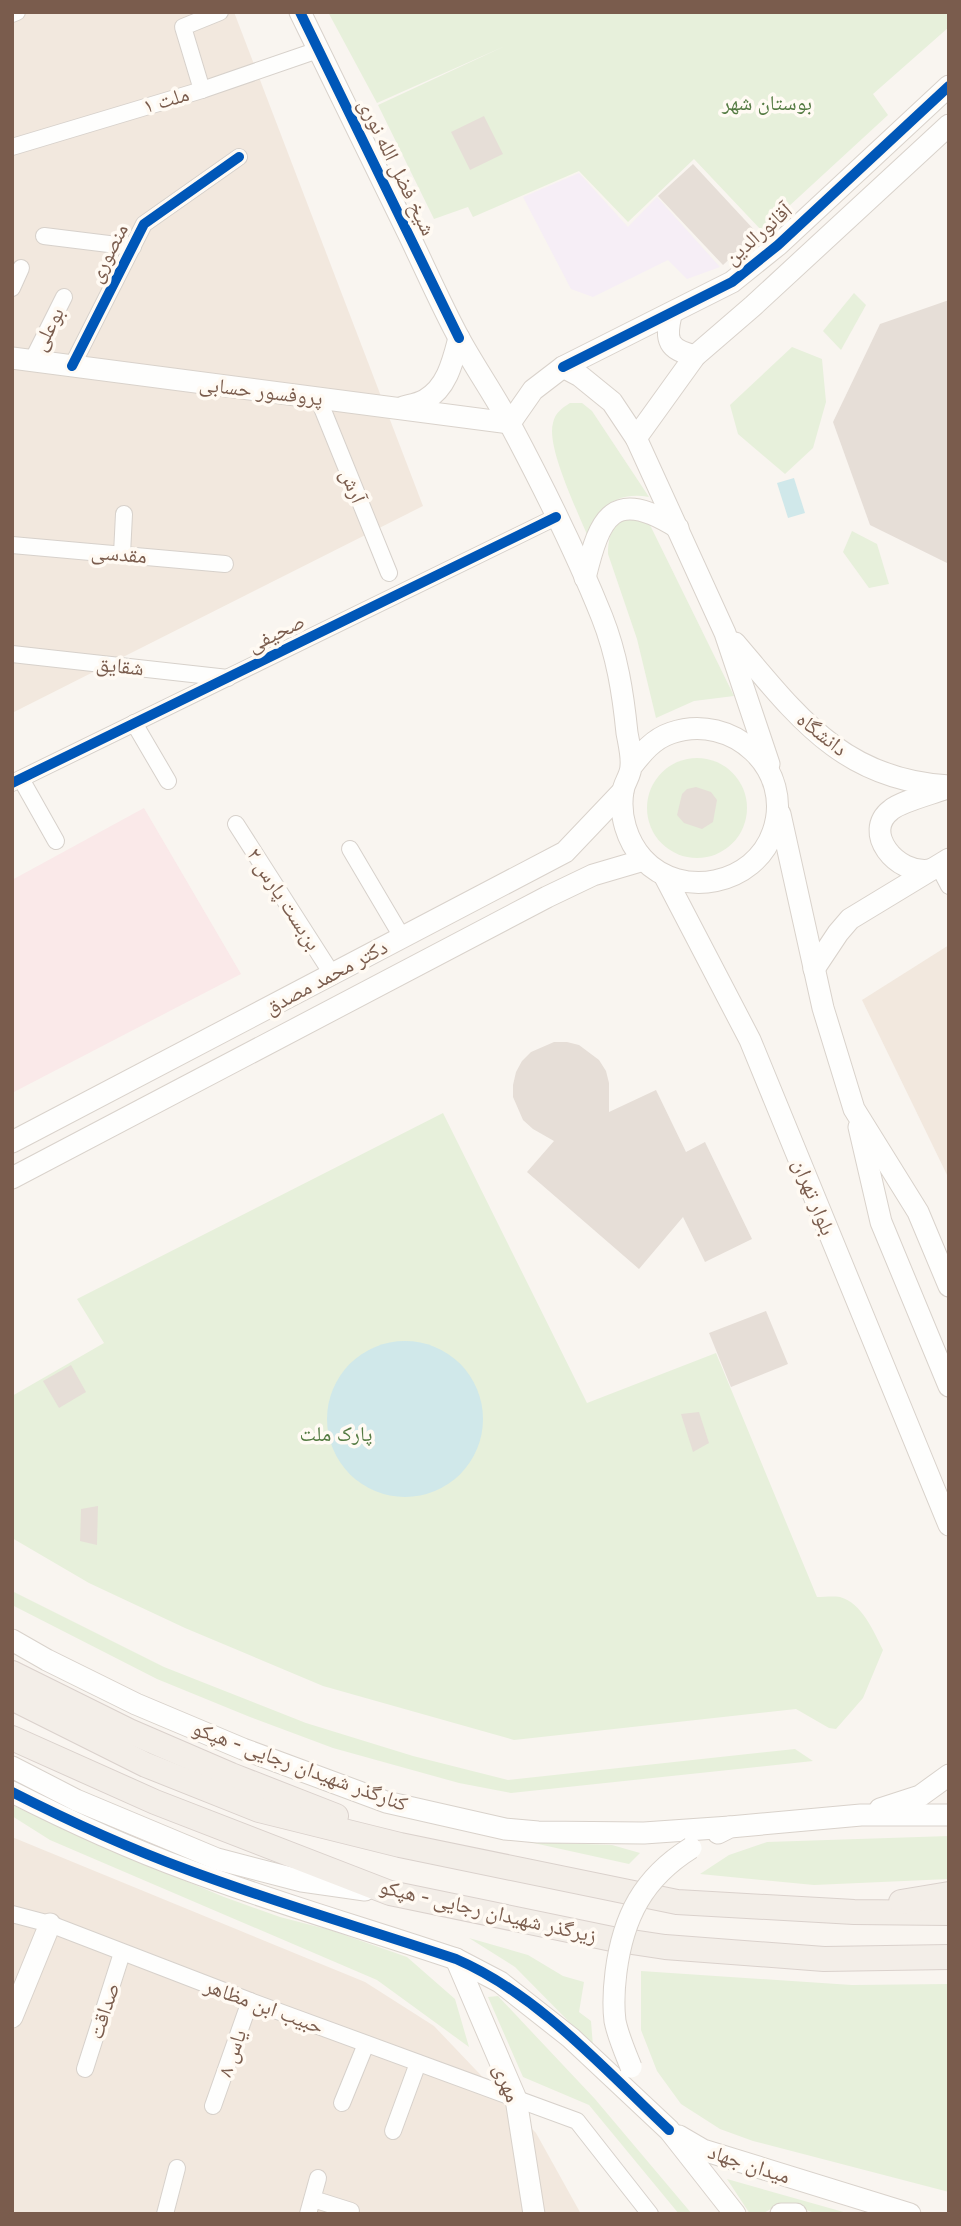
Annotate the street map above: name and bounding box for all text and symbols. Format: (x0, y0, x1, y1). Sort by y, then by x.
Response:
street label: ملت ۱ (140, 80, 192, 118)
park label: بوستان شهر (721, 89, 812, 115)
street label: شیخ فضل الله نوری (353, 94, 442, 240)
street label: آقانورالدین (718, 196, 798, 271)
street label: منصوری (81, 219, 133, 287)
street label: بوعلی (25, 302, 70, 355)
street label: پروفسور حسابی (198, 370, 324, 411)
street label: آرش (335, 465, 373, 507)
street label: مقدسی (90, 538, 148, 569)
street label: صحیفی (243, 607, 309, 658)
street label: شقایق (95, 650, 145, 681)
street label: دانشگاه (792, 705, 853, 761)
street label: بن‌بست پارس ۲ (241, 842, 328, 955)
street label: دکتر محمد مصدق (260, 933, 392, 1020)
street label: بلوار تهران (788, 1155, 842, 1239)
park label: پارک ملت (300, 1420, 372, 1446)
street label: کنارگذر شهیدان رجایی - هپکو (189, 1714, 412, 1817)
street label: زیرگذر شهیدان رجایی - هپکو (377, 1872, 599, 1949)
street label: حبیب ابن مظاهر (200, 1971, 328, 2040)
street label: صداقت (82, 1979, 124, 2042)
street label: یاس ۸ (211, 2026, 252, 2080)
street label: مهری (489, 2060, 527, 2106)
street label: میدان جهاد (705, 2138, 794, 2189)

